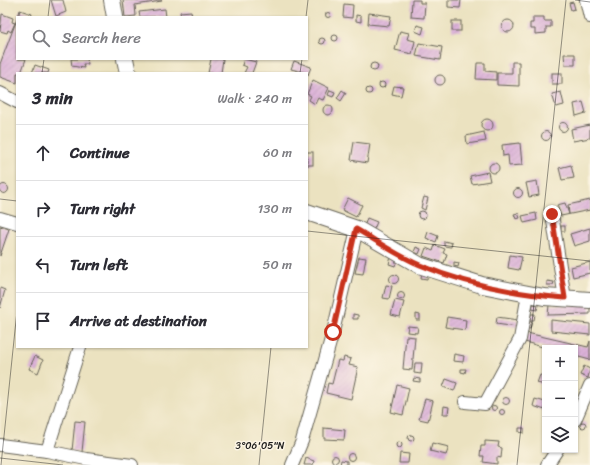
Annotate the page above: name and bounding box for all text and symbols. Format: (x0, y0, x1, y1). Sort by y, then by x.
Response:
search box (16, 16, 308, 60)
text: Search here (62, 25, 141, 51)
icon: search (30, 27, 52, 49)
text: 3 min (32, 83, 73, 113)
text: Walk · 240 m (217, 87, 292, 110)
text: Continue (70, 140, 130, 166)
text: 60 m (263, 141, 292, 164)
icon: ahead (32, 142, 54, 164)
text: Turn right (70, 196, 135, 222)
text: 130 m (258, 197, 292, 220)
icon: right (32, 198, 54, 220)
route end (543, 205, 561, 223)
text: Turn left (70, 252, 128, 278)
text: 50 m (262, 253, 292, 276)
icon: left (32, 254, 54, 276)
text: Arrive at destination (70, 308, 207, 334)
icon: arrive (32, 310, 54, 332)
route start (324, 323, 342, 341)
map controls (542, 345, 578, 453)
button: + (542, 345, 578, 381)
button: − (542, 381, 578, 417)
button: layers (542, 417, 578, 453)
text: 3°06'05"N (236, 437, 285, 455)

